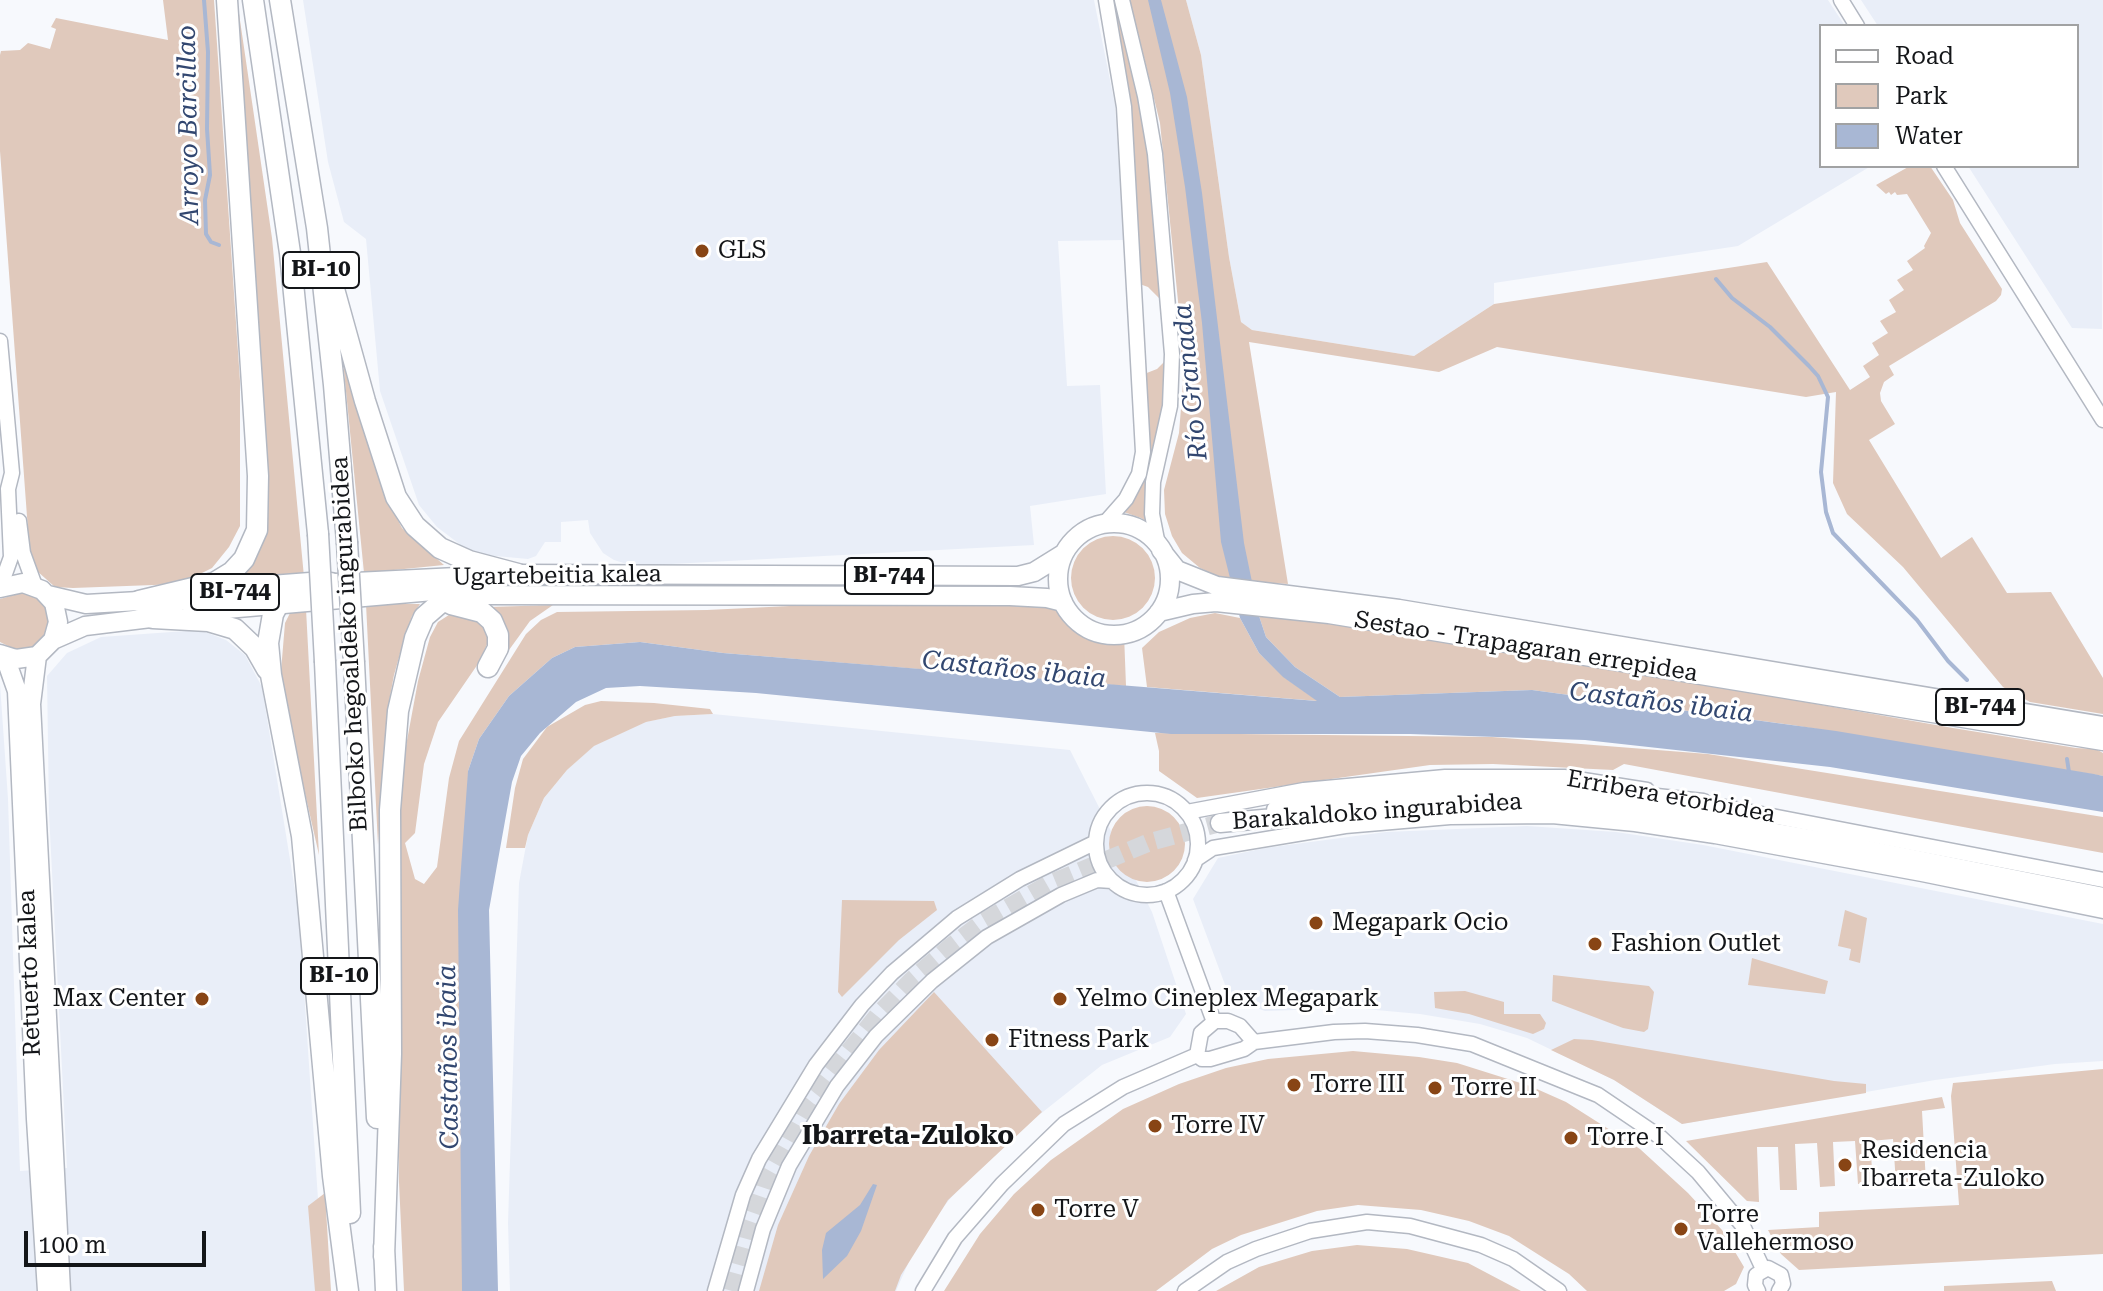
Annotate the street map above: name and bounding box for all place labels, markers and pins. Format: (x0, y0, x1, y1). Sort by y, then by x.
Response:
place label: GLS (718, 237, 766, 265)
marker: GLS (693, 242, 711, 260)
place label: Megapark Ocio (1332, 909, 1509, 937)
marker: Megapark Ocio (1307, 914, 1325, 932)
place label: Fashion Outlet (1611, 930, 1781, 958)
marker: Fashion Outlet (1586, 935, 1604, 953)
place label: Max Center (52, 985, 186, 1013)
place label: Yelmo Cineplex Megapark (1076, 985, 1379, 1013)
marker: Max Center (193, 990, 211, 1008)
marker: Yelmo Cineplex Megapark (1051, 990, 1069, 1008)
place label: Fitness Park (1008, 1026, 1149, 1054)
marker: Fitness Park (983, 1031, 1001, 1049)
place label: Torre III (1310, 1071, 1405, 1099)
place label: Torre II (1451, 1074, 1537, 1102)
marker: Torre III (1285, 1076, 1303, 1094)
marker: Torre II (1426, 1079, 1444, 1097)
place label: Torre IV (1171, 1112, 1265, 1140)
marker: Torre IV (1146, 1117, 1164, 1135)
place label: Torre I (1587, 1124, 1664, 1152)
marker: Torre I (1562, 1129, 1580, 1147)
place label: Residencia Ibarreta-Zuloko (1861, 1137, 2045, 1193)
marker: Residencia Ibarreta-Zuloko (1836, 1156, 1854, 1174)
place label: Torre V (1054, 1196, 1139, 1224)
marker: Torre V (1029, 1201, 1047, 1219)
place label: Torre Vallehermoso (1697, 1201, 1854, 1257)
marker: Torre Vallehermoso (1672, 1220, 1690, 1238)

